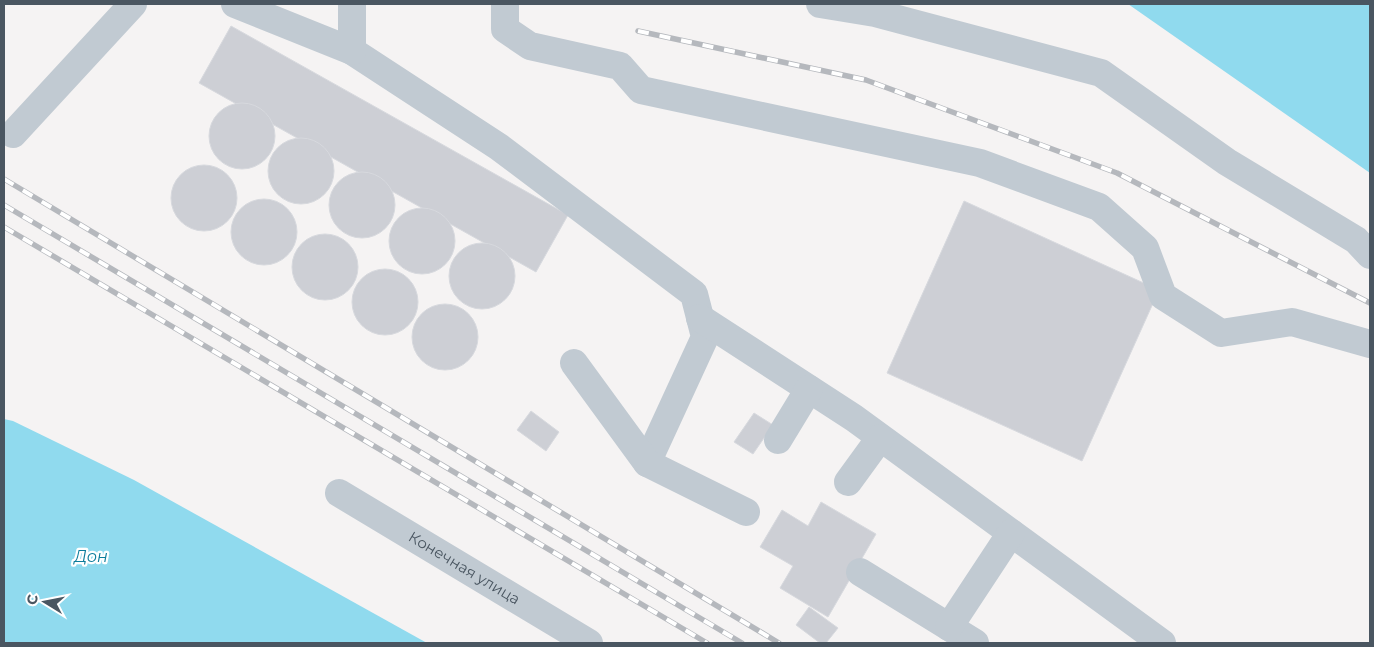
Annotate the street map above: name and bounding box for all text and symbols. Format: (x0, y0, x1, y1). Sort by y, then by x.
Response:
street label: Конечная улица (405, 527, 524, 608)
water label: Дон (72, 547, 108, 566)
north arrow (20, 577, 70, 627)
text: С (22, 593, 42, 606)

